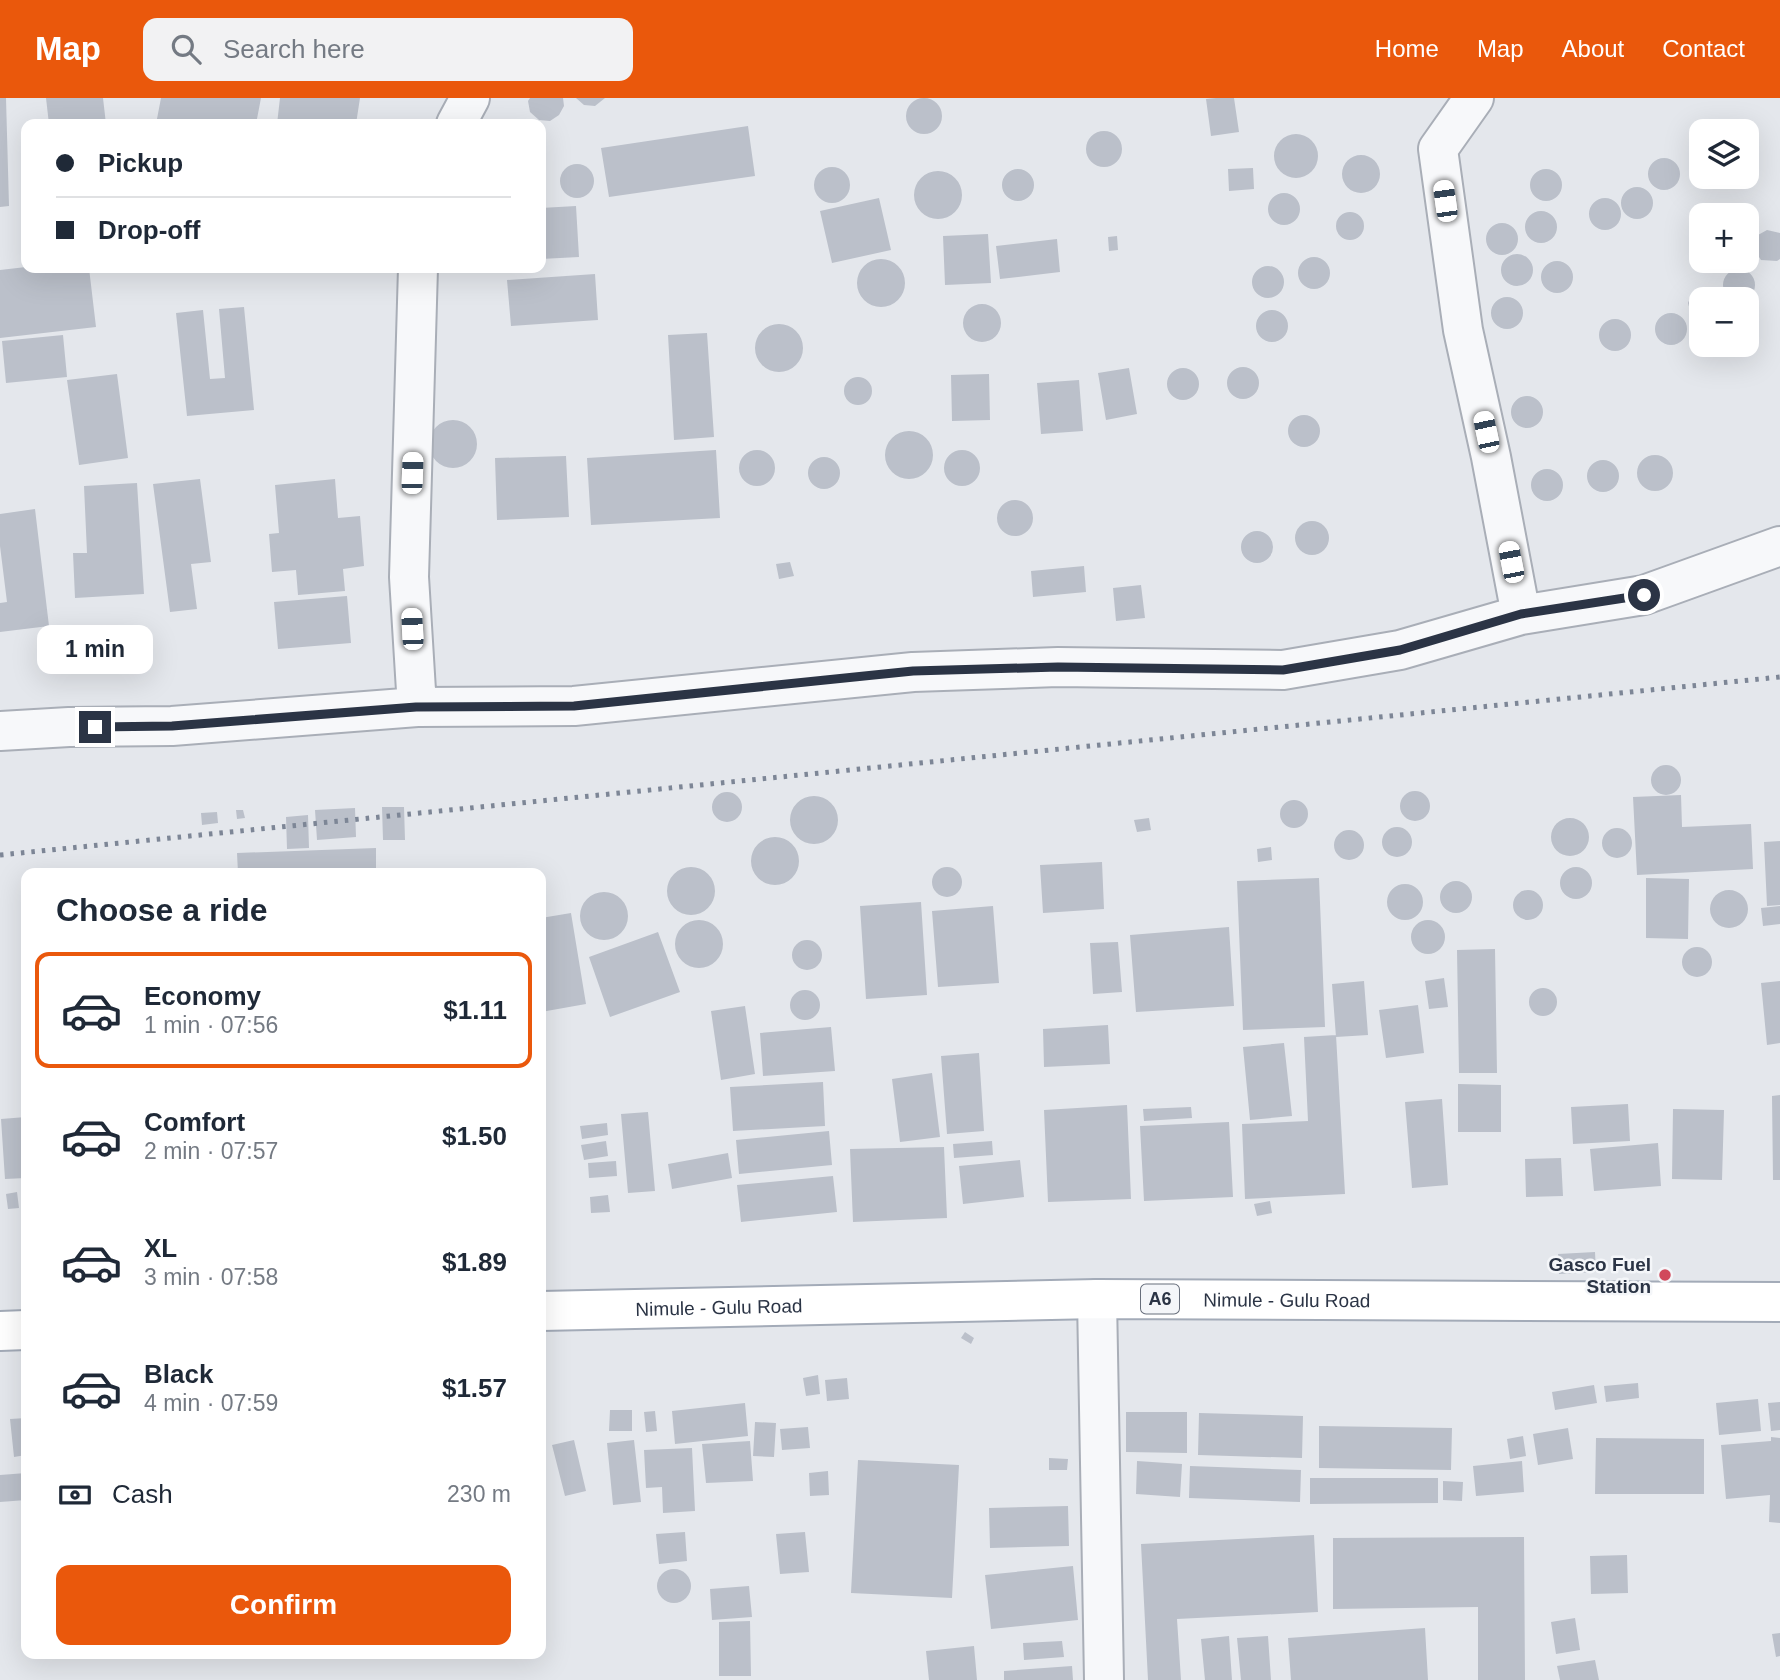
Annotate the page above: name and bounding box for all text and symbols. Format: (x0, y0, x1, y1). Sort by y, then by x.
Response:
search box (143, 18, 633, 81)
text: Map (35, 30, 101, 67)
icon: search (167, 30, 205, 68)
text: Search here (223, 34, 365, 64)
text: Home (1375, 35, 1439, 62)
text: Map (1477, 35, 1524, 62)
text: About (1562, 35, 1624, 62)
text: Contact (1662, 35, 1745, 62)
map controls (1689, 119, 1759, 357)
button: layers (1689, 119, 1759, 189)
text: Pickup (98, 148, 183, 178)
car (1432, 179, 1459, 223)
button: + (1689, 203, 1759, 273)
text: Drop-off (98, 215, 201, 245)
button: − (1689, 287, 1759, 357)
car (1472, 409, 1501, 455)
car (401, 452, 424, 494)
car (1497, 539, 1526, 585)
route start (1628, 579, 1660, 611)
car (401, 607, 424, 651)
callout: 1 min (37, 626, 153, 674)
text: 1 min (65, 636, 125, 662)
route end (79, 711, 111, 743)
text: Choose a ride (56, 892, 268, 928)
icon: car (60, 979, 123, 1042)
text: Economy (144, 981, 261, 1011)
text: $1.11 (443, 995, 507, 1025)
text: 1 min · 07:56 (144, 1012, 278, 1038)
icon: car (60, 1105, 123, 1168)
text: Comfort (144, 1107, 245, 1137)
text: $1.50 (442, 1121, 507, 1151)
text: 2 min · 07:57 (144, 1138, 278, 1164)
icon: car (60, 1231, 123, 1294)
text: XL (144, 1233, 177, 1263)
text: $1.89 (442, 1247, 507, 1277)
place label: Gasco Fuel Station (1549, 1254, 1651, 1297)
text: 3 min · 07:58 (144, 1264, 278, 1290)
marker: Gasco Fuel Station (1657, 1267, 1673, 1283)
road number: A6 (1141, 1284, 1179, 1314)
street label: Nimule - Gulu Road (1203, 1289, 1370, 1311)
street label: Nimule - Gulu Road (635, 1295, 803, 1320)
icon: car (60, 1357, 123, 1420)
text: Black (144, 1359, 213, 1389)
text: $1.57 (442, 1373, 507, 1403)
text: 4 min · 07:59 (144, 1390, 278, 1416)
icon: cash (56, 1476, 94, 1514)
text: Cash (112, 1479, 173, 1509)
text: 230 m (447, 1481, 511, 1507)
button: Confirm (56, 1565, 511, 1645)

